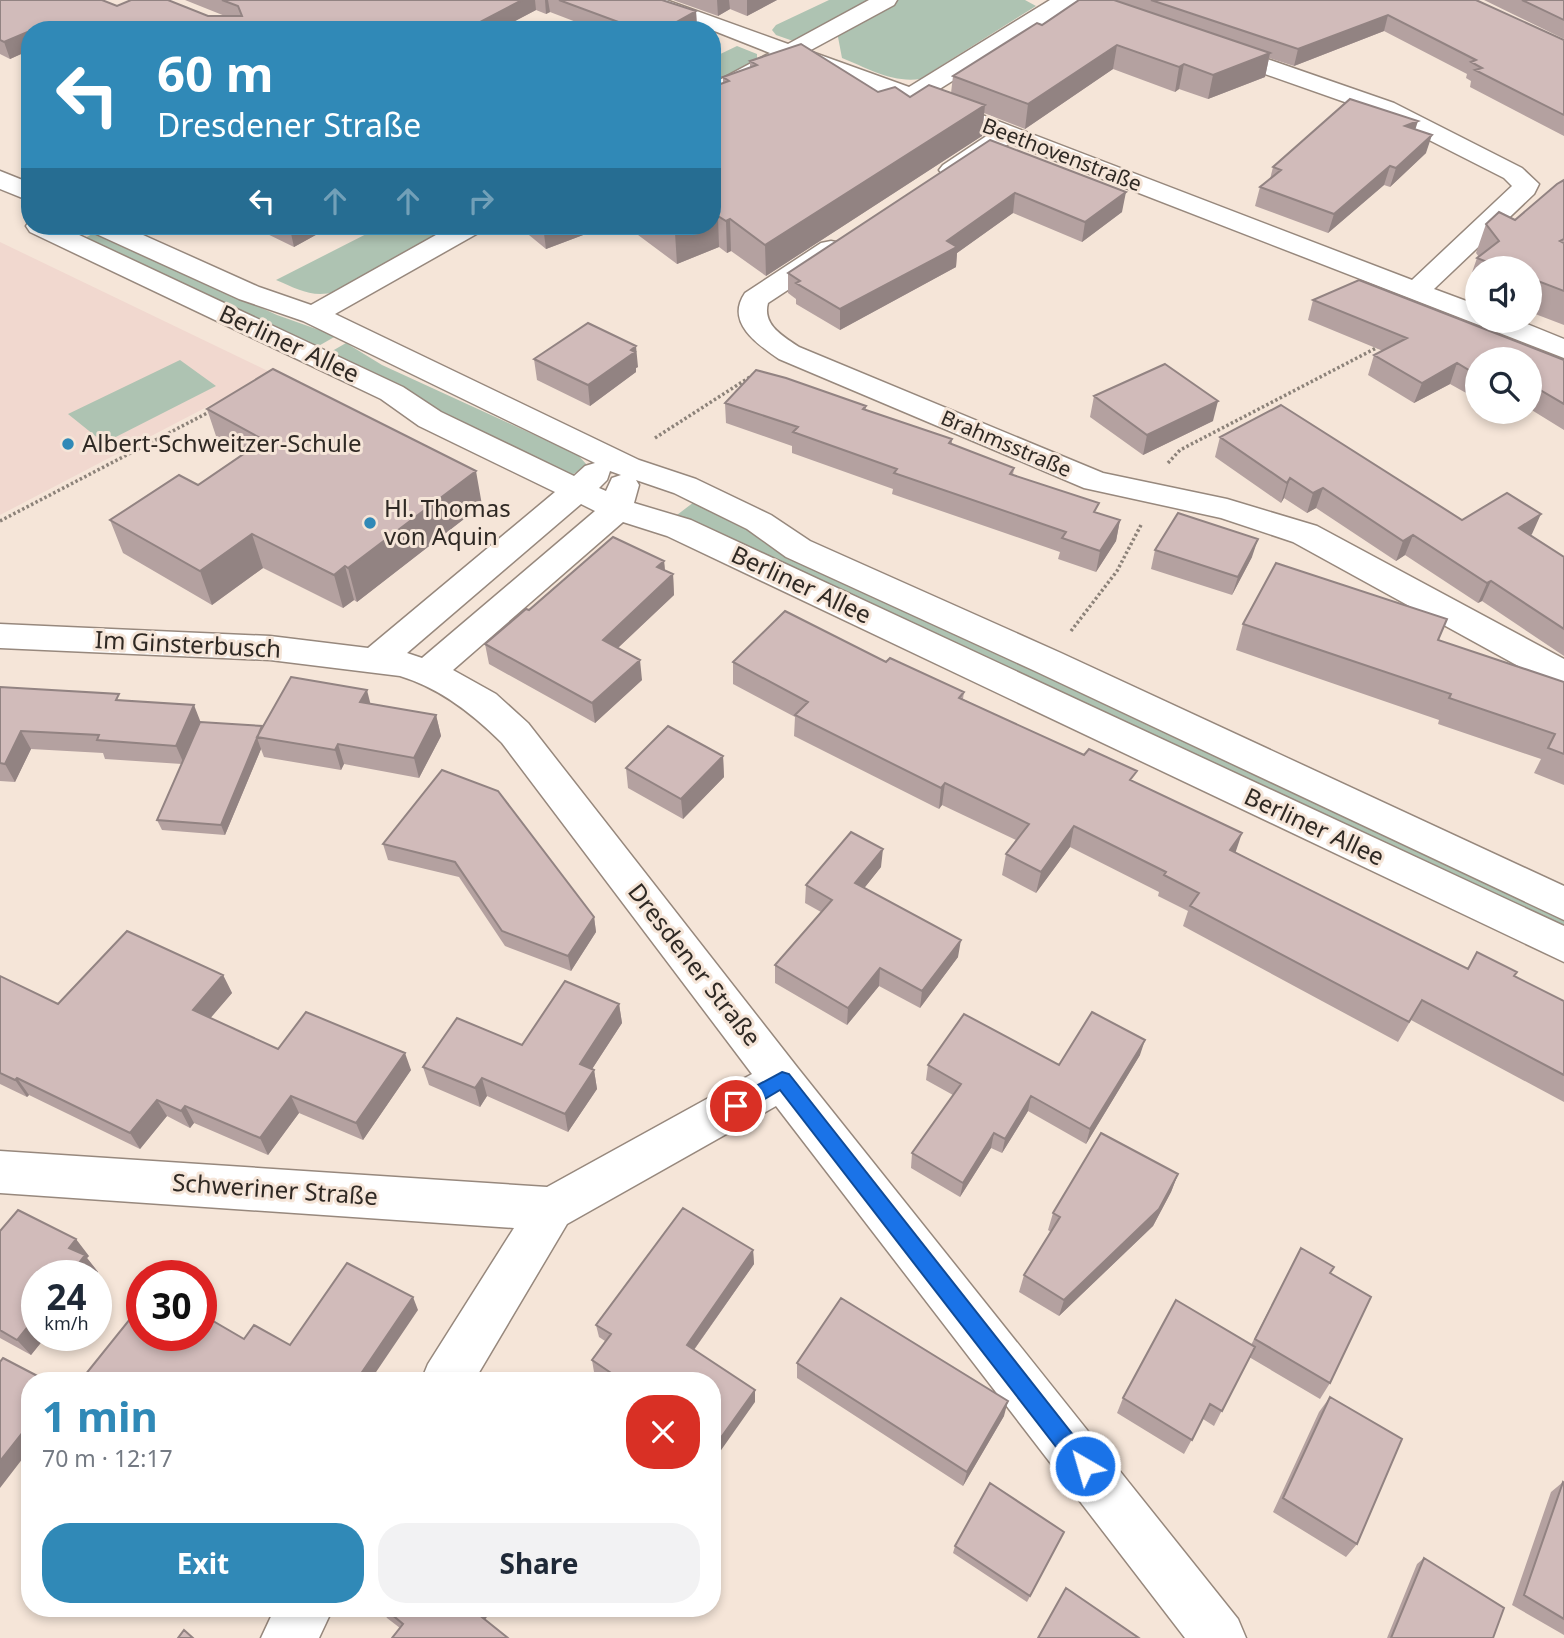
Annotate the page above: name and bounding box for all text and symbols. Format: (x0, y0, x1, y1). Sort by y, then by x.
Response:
text: 60 m (157, 40, 274, 106)
icon: left (42, 49, 133, 140)
text: Dresdener Straße (157, 103, 421, 146)
street label: Beethovenstraße (979, 111, 1146, 197)
icon: left (243, 182, 281, 220)
icon: ahead (316, 182, 354, 220)
icon: ahead (389, 182, 427, 220)
icon: right (462, 182, 500, 220)
map controls (1465, 256, 1542, 424)
button: sound (1465, 256, 1542, 333)
street label: Berliner Allee (214, 296, 365, 389)
button: search (1465, 347, 1542, 424)
street label: Brahmsstraße (937, 403, 1076, 483)
place label: Albert-Schweitzer-Schule (82, 426, 361, 459)
marker: Albert-Schweitzer-Schule (60, 436, 76, 452)
place label: Hl. Thomas von Aquin (384, 491, 511, 552)
marker: Hl. Thomas von Aquin (362, 515, 378, 531)
street label: Berliner Allee (726, 537, 877, 630)
street label: Im Ginsterbusch (94, 622, 282, 665)
street label: Berliner Allee (1239, 779, 1390, 872)
street label: Dresdener Straße (621, 876, 769, 1052)
pin (706, 1076, 766, 1136)
icon: arrive (717, 1087, 755, 1125)
street label: Schweriner Straße (171, 1165, 379, 1212)
speed limit sign: 30 (126, 1260, 217, 1351)
text: 24 (46, 1273, 87, 1320)
text: km/h (44, 1311, 89, 1335)
text: 1 min (42, 1387, 158, 1444)
button: close (626, 1395, 700, 1469)
position arrow (1048, 1429, 1122, 1503)
text: 70 m · 12:17 (42, 1442, 173, 1474)
button: Exit (42, 1523, 364, 1603)
button: Share (378, 1523, 700, 1603)

